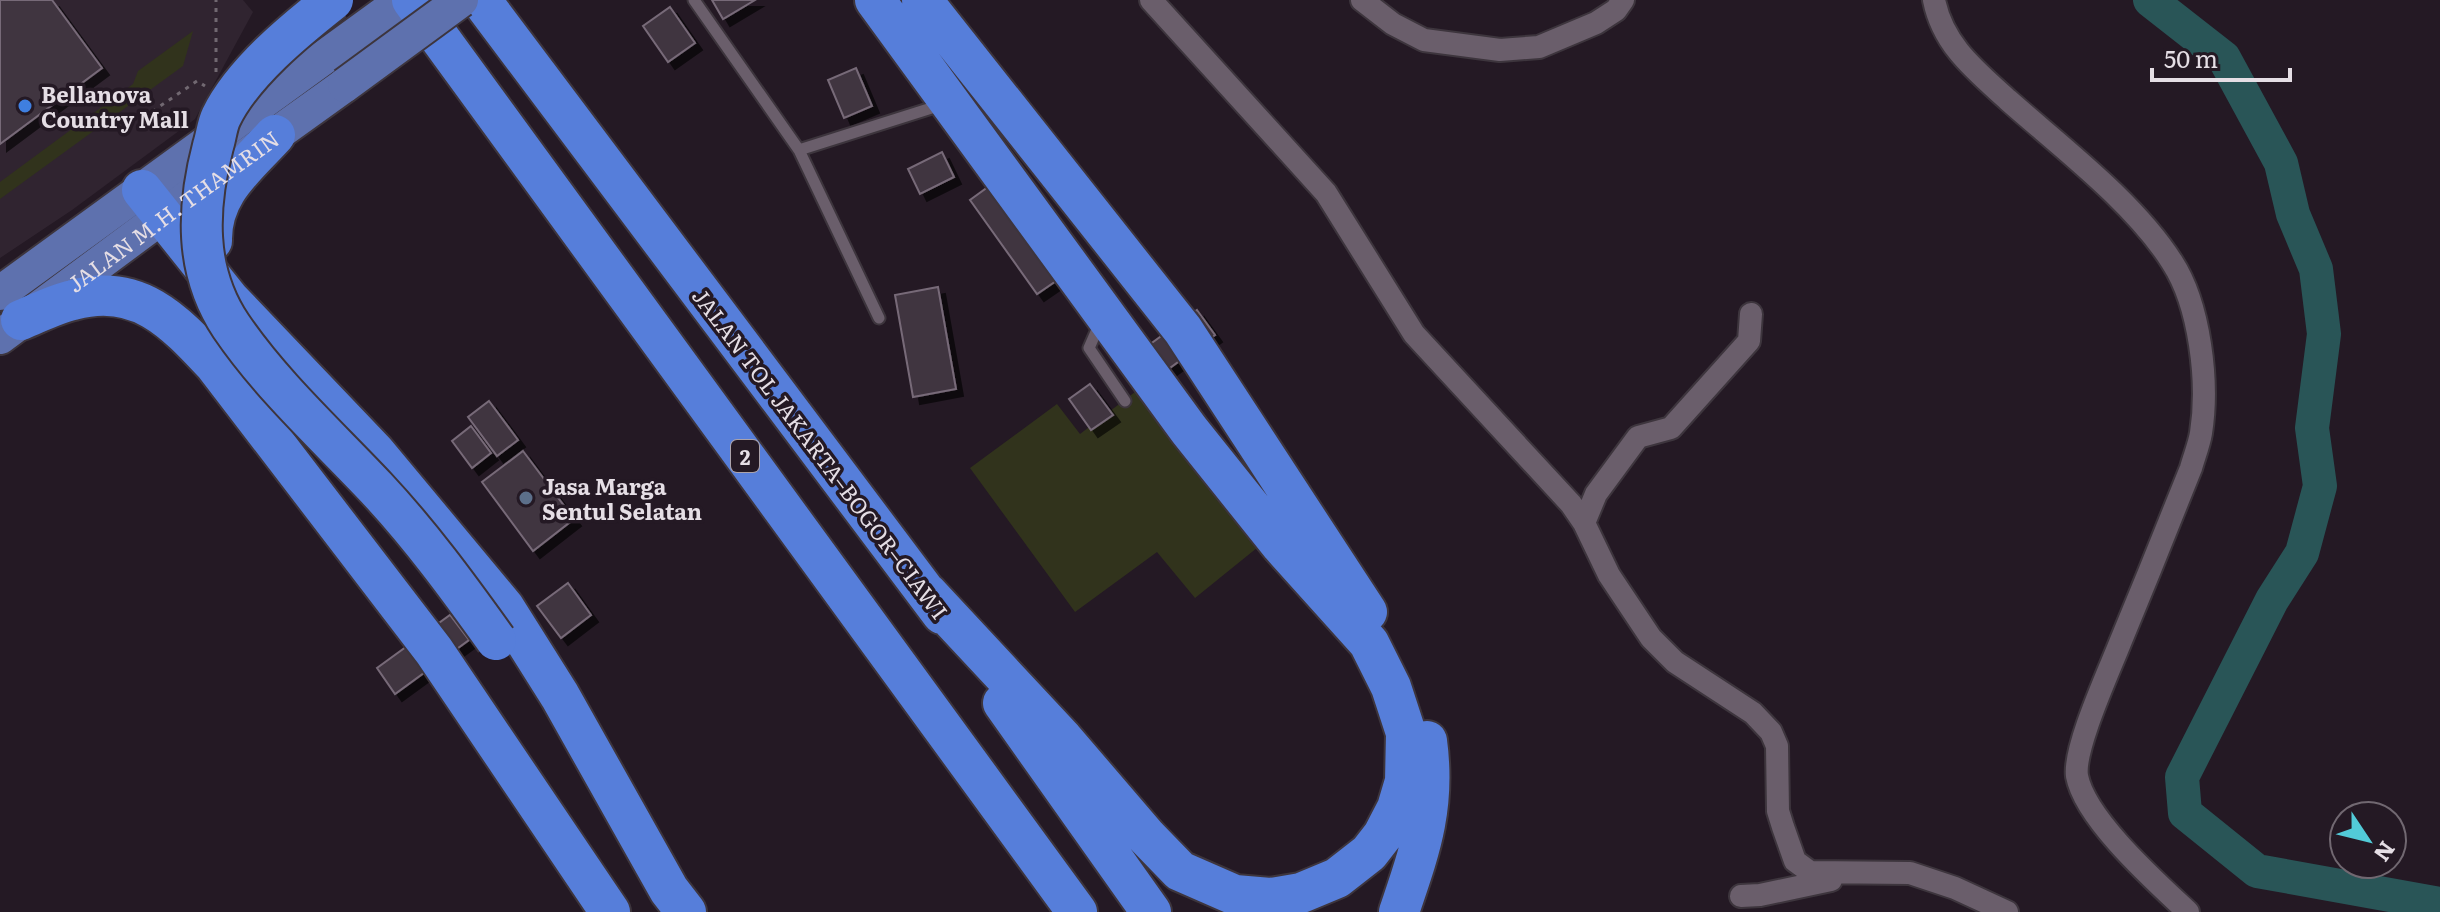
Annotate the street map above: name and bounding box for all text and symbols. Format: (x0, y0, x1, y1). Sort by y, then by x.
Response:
scale bar (2152, 32, 2290, 82)
text: 50 m (2164, 40, 2218, 75)
place label: Bellanova Country Mall (41, 77, 189, 135)
marker: Bellanova Country Mall (16, 97, 34, 115)
street label: JALAN M.H. THAMRIN (59, 121, 285, 299)
street label: JALAN TOL JAKARTA–BOGOR–CIAWI (685, 280, 957, 626)
road number: 2 (731, 440, 759, 472)
place label: Jasa Marga Sentul Selatan (542, 469, 702, 527)
marker: Jasa Marga Sentul Selatan (517, 489, 535, 507)
north arrow (2328, 800, 2408, 880)
text: N (2367, 835, 2404, 869)

